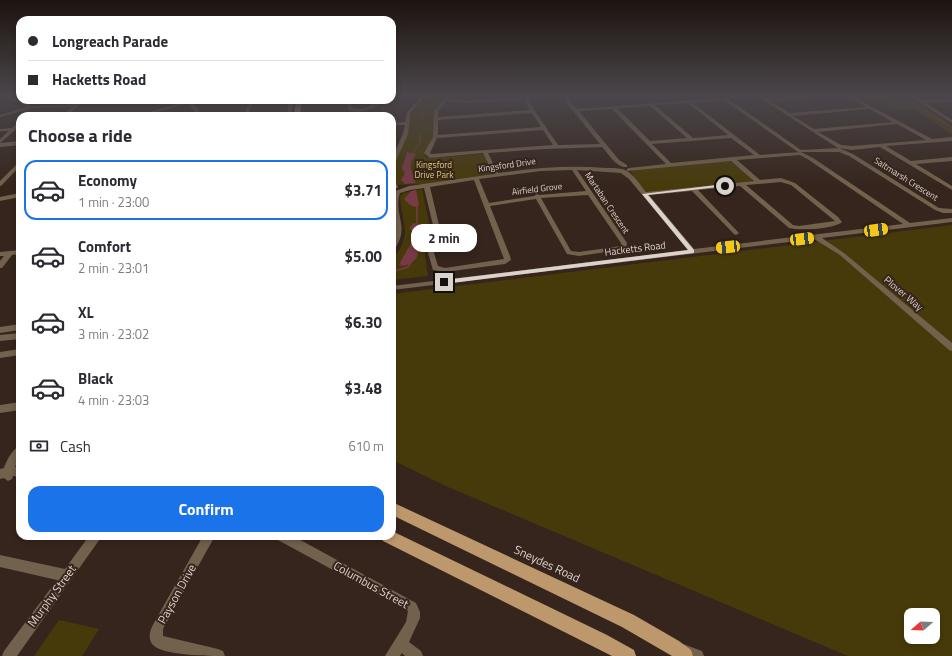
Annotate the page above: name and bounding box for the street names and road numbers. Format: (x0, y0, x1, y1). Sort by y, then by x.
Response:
street label: Kingsford Drive (477, 154, 537, 175)
street label: Saltmarsh Crescent (872, 154, 942, 204)
street label: Martaban Crescent (582, 169, 633, 237)
street label: Airfield Grove (511, 179, 563, 198)
street label: Hacketts Road (604, 237, 666, 260)
street label: Plover Way (881, 272, 927, 314)
street label: Sneydes Road (511, 540, 583, 587)
street label: Columbus Street (330, 556, 413, 614)
street label: Murphy Street (23, 560, 81, 631)
street label: Payson Drive (152, 560, 201, 627)

